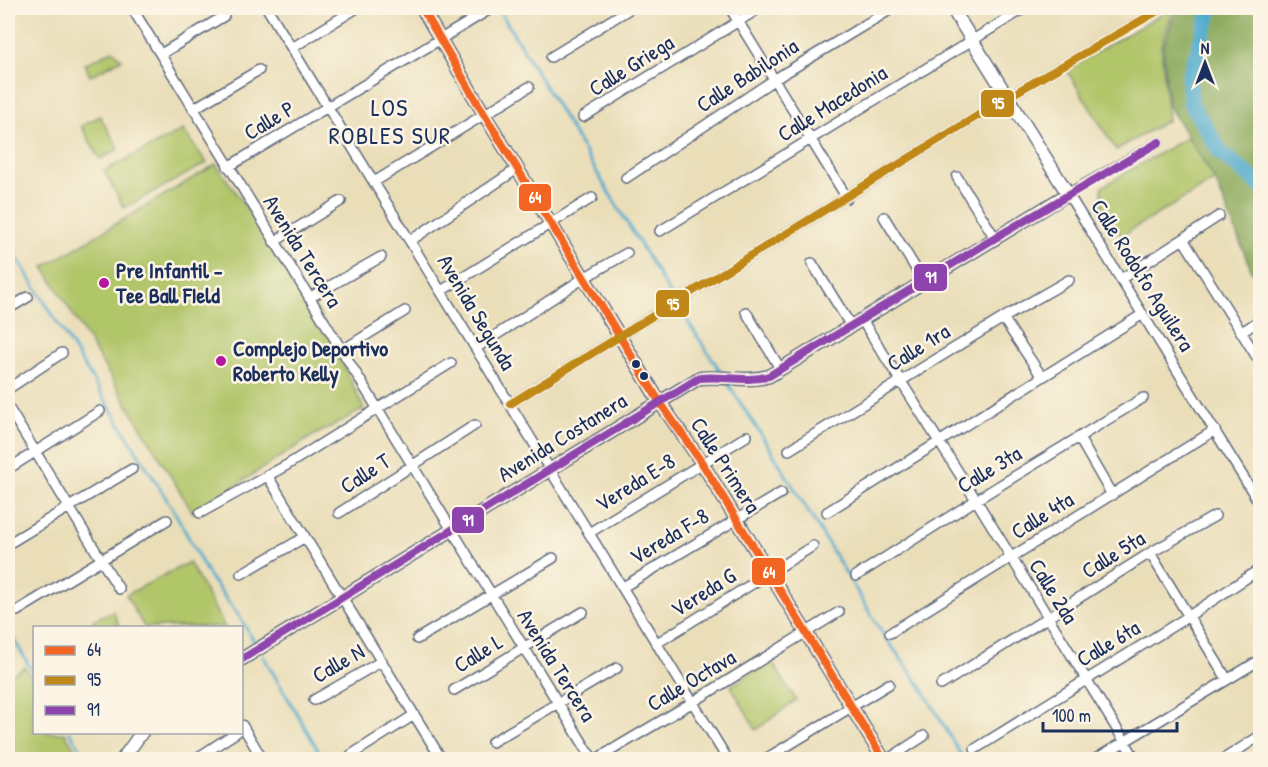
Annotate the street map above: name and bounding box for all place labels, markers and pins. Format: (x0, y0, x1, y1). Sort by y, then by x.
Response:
place label: Pre Infantil - Tee Ball FIeld (115, 255, 223, 310)
marker: Pre Infantil - Tee Ball FIeld (97, 276, 111, 290)
place label: Complejo Deportivo Roberto Kelly (233, 333, 388, 389)
marker: Complejo Deportivo Roberto Kelly (214, 354, 228, 368)
unlabelled marker (630, 358, 642, 370)
unlabelled marker (638, 370, 650, 382)

